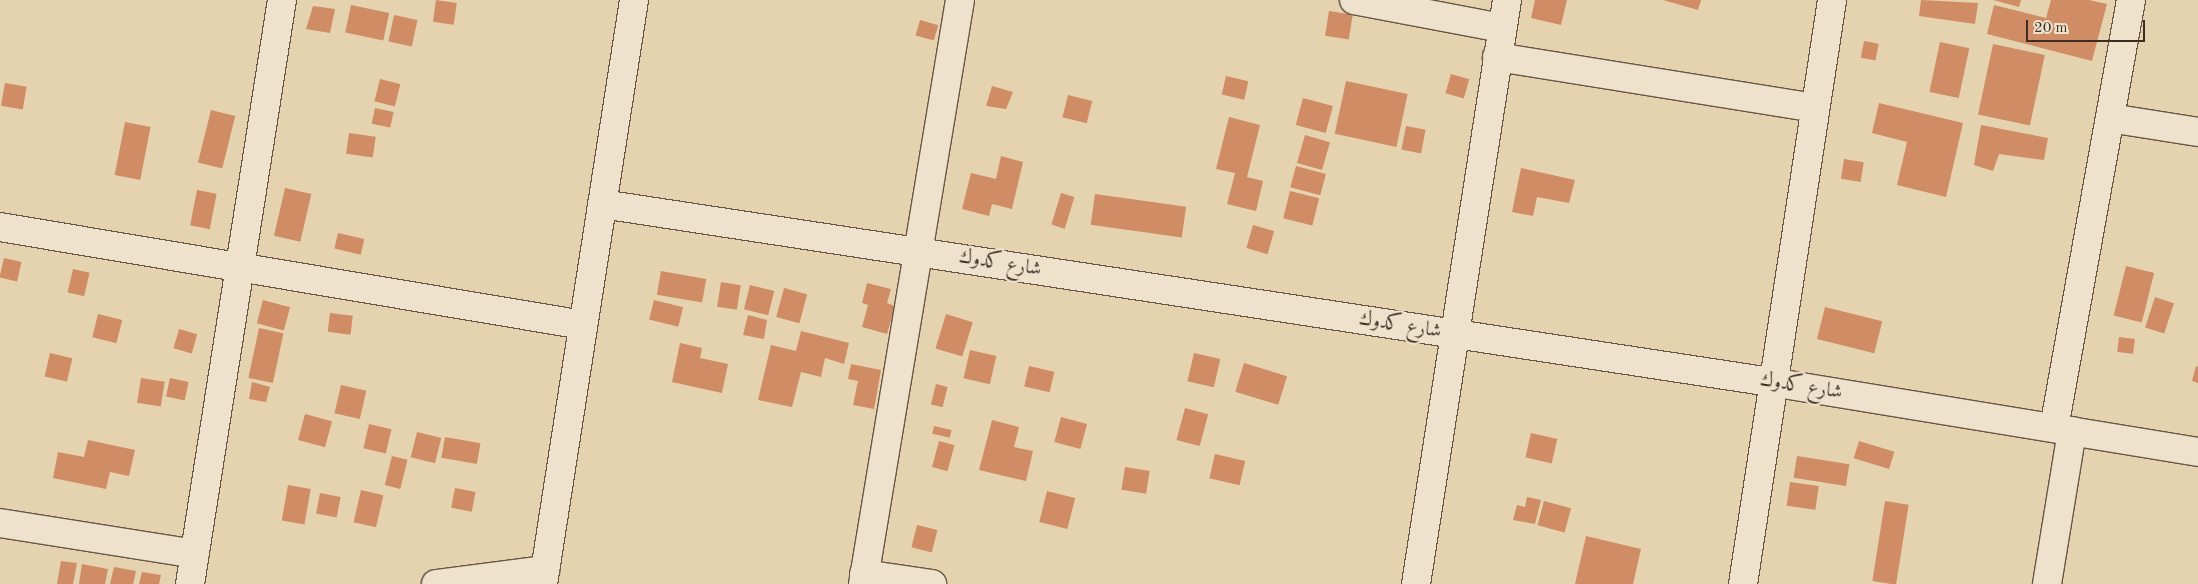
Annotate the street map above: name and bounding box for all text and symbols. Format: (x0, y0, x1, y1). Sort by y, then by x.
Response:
scale bar (2028, 10, 2147, 42)
text: 20 m (2034, 21, 2068, 36)
street label: شارع كدوك (957, 246, 1043, 282)
street label: شارع كدوك (1357, 308, 1443, 344)
street label: شارع كدوك (1758, 369, 1844, 405)

